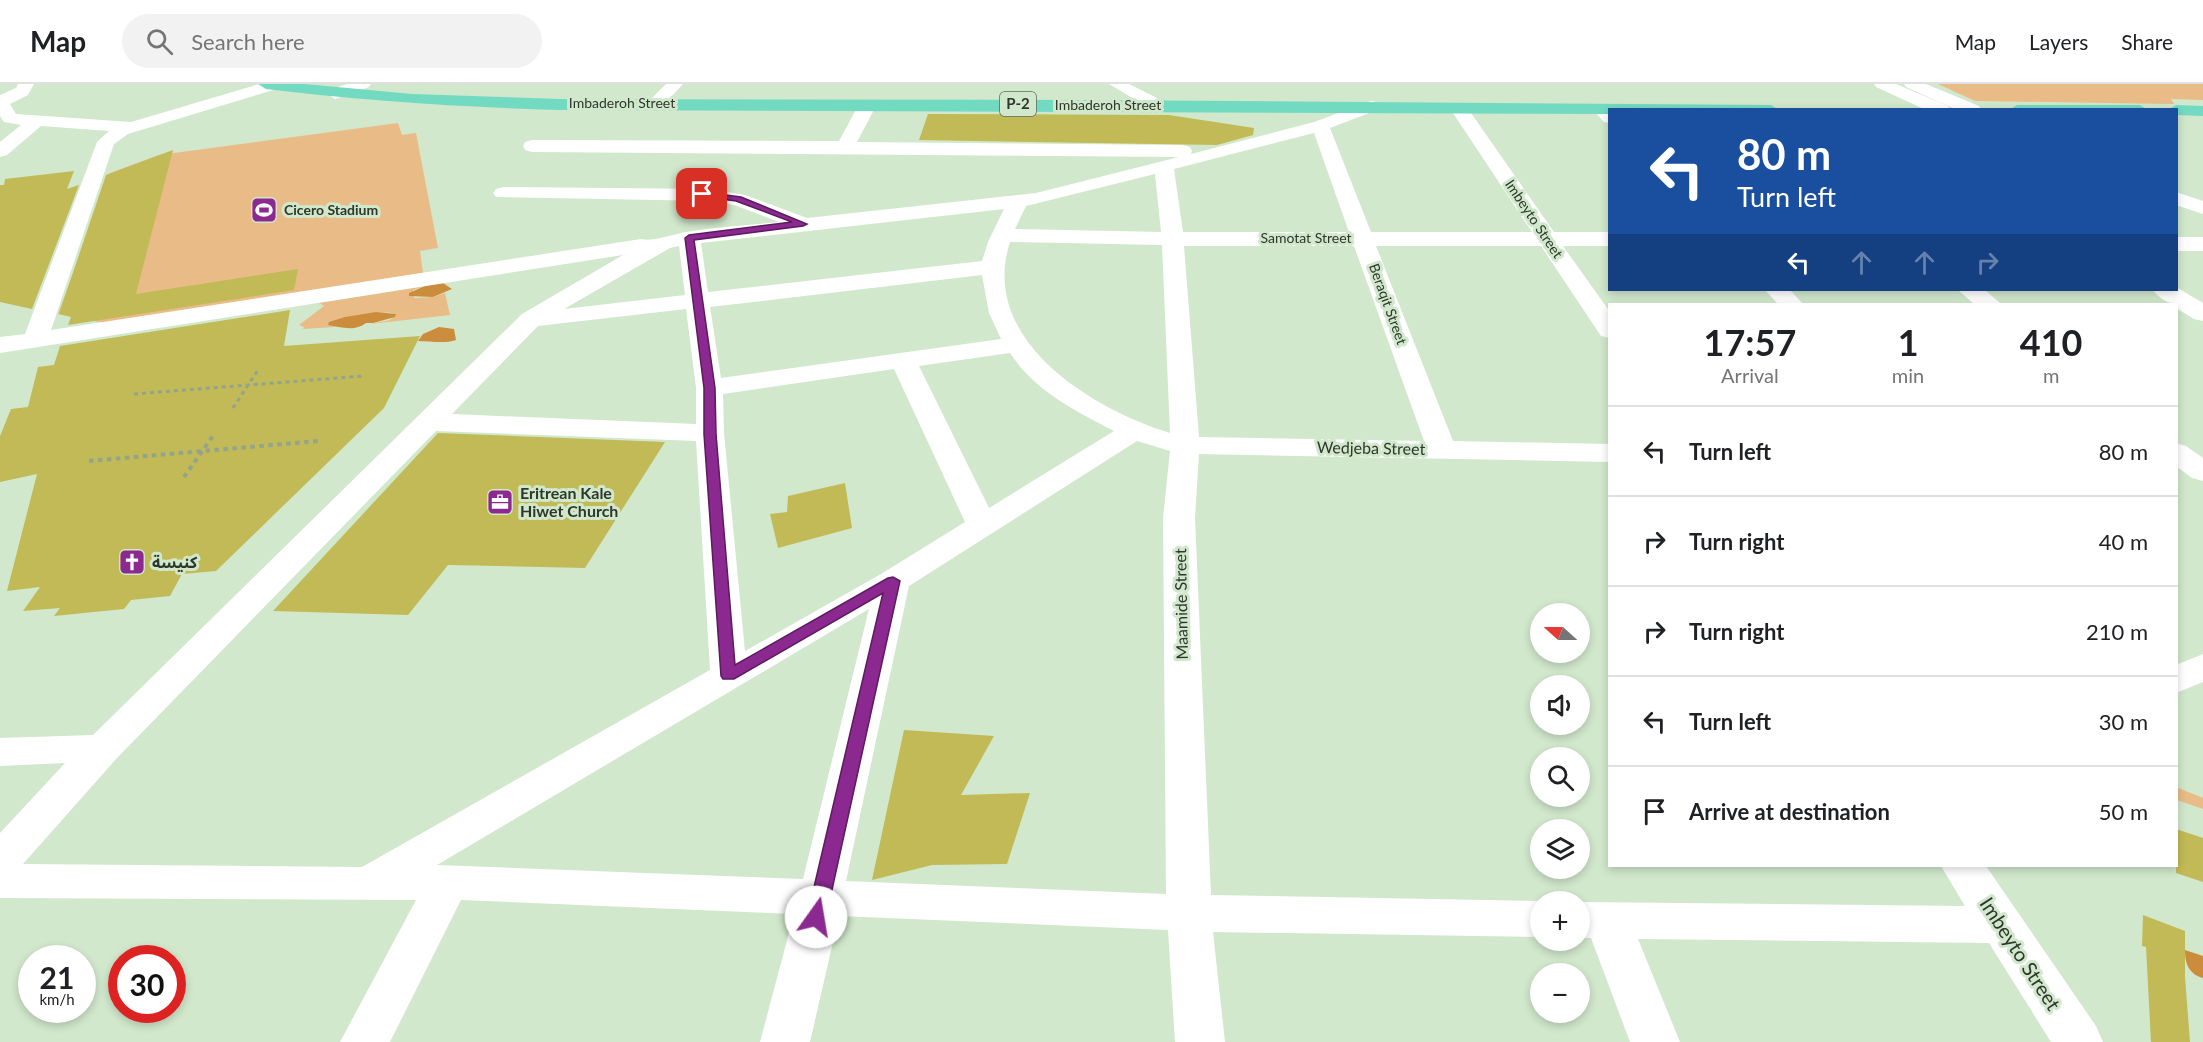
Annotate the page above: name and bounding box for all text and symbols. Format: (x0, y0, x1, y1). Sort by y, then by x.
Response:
search box (122, 14, 542, 68)
text: Map (30, 24, 86, 58)
icon: search (143, 25, 176, 58)
text: Search here (191, 28, 305, 55)
text: Map (1955, 29, 1996, 54)
text: Layers (2029, 29, 2088, 54)
text: Share (2121, 29, 2173, 54)
road number: P-2 (1000, 92, 1036, 116)
street label: Imbaderoh Street (569, 94, 675, 111)
street label: Imbaderoh Street (1055, 96, 1161, 113)
text: 80 m (1737, 129, 1831, 179)
icon: left (1638, 132, 1716, 210)
pin (676, 168, 727, 219)
street label: Imbeyto Street (1502, 176, 1567, 261)
icon: arrive (685, 177, 718, 210)
text: Turn left (1737, 180, 1836, 213)
sports icon: Cicero Stadium (249, 195, 279, 225)
place label: Cicero Stadium (284, 201, 378, 218)
street label: Samotat Street (1260, 229, 1352, 246)
icon: left (1782, 246, 1815, 279)
icon: ahead (1845, 246, 1878, 279)
icon: ahead (1908, 246, 1941, 279)
icon: right (1971, 246, 2004, 279)
street label: Beraqit Street (1366, 261, 1411, 347)
text: 17:57 (1704, 320, 1796, 364)
text: 1 (1898, 320, 1919, 364)
text: 410 (2020, 320, 2082, 364)
text: Arrival (1721, 363, 1779, 387)
text: min (1892, 363, 1924, 387)
text: m (2043, 363, 2059, 387)
icon: left (1638, 435, 1671, 468)
street label: Wedjeba Street (1317, 437, 1426, 458)
text: Turn left (1689, 438, 1771, 465)
text: 80 m (2099, 438, 2148, 465)
place label: Eritrean Kale Hiwet Church (520, 483, 618, 520)
office icon: Eritrean Kale Hiwet Church (485, 487, 515, 517)
icon: right (1638, 525, 1671, 558)
text: Turn right (1689, 528, 1784, 555)
text: 40 m (2099, 528, 2148, 555)
church icon: كنيسة (117, 547, 147, 577)
street label: Maamide Street (1170, 548, 1191, 660)
place label: كنيسة (152, 552, 198, 572)
north arrow (1530, 603, 1590, 663)
map controls (1530, 603, 1590, 1023)
icon: right (1638, 615, 1671, 648)
text: Turn right (1689, 618, 1784, 645)
text: 210 m (2086, 618, 2148, 645)
button: sound (1530, 675, 1590, 735)
icon: left (1638, 705, 1671, 738)
text: Turn left (1689, 708, 1771, 735)
text: 30 m (2099, 708, 2148, 735)
button: search (1530, 747, 1590, 807)
icon: arrive (1638, 795, 1671, 828)
text: Arrive at destination (1689, 798, 1890, 825)
text: 50 m (2099, 798, 2148, 825)
button: layers (1530, 819, 1590, 879)
position arrow (784, 885, 848, 949)
button: + (1530, 891, 1590, 951)
street label: Imbeyto Street (1975, 892, 2066, 1014)
speed limit sign: 30 (108, 945, 186, 1023)
text: 21 (40, 959, 74, 995)
button: − (1530, 963, 1590, 1023)
text: km/h (39, 990, 75, 1008)

